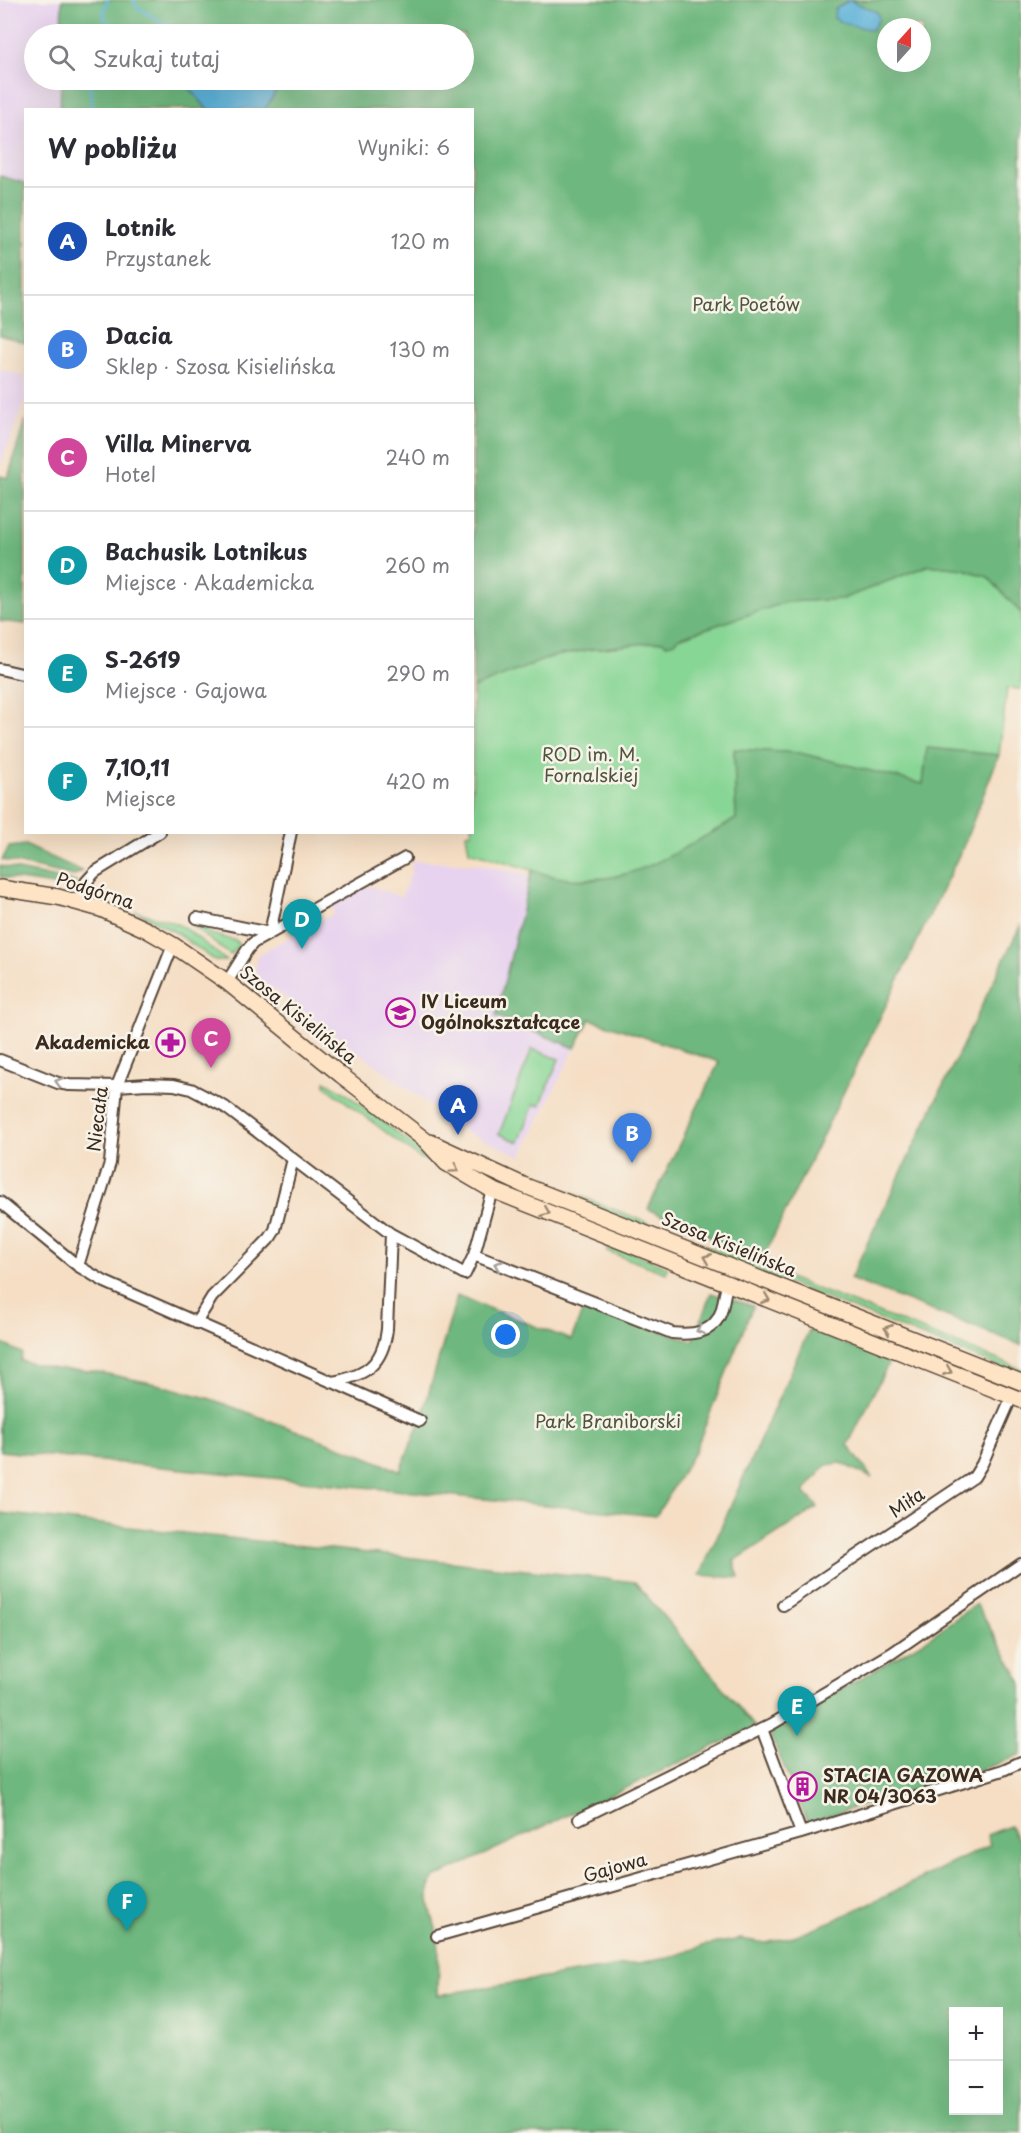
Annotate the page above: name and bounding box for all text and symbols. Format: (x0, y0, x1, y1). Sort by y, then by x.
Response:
north arrow (877, 18, 931, 72)
search box (24, 24, 474, 90)
icon: search (45, 41, 78, 74)
text: Szukaj tutaj (93, 41, 220, 74)
text: W pobliżu (48, 128, 177, 167)
text: Wyniki: 6 (358, 132, 450, 162)
text: Lotnik (105, 210, 176, 243)
text: A (60, 226, 75, 256)
text: 120 m (391, 226, 450, 256)
text: Przystanek (105, 243, 211, 273)
park label: Park Poetów (692, 290, 800, 317)
text: Dacia (105, 318, 173, 351)
text: B (61, 334, 74, 364)
text: 130 m (390, 334, 450, 364)
text: Sklep · Szosa Kisielińska (105, 351, 335, 381)
text: Villa Minerva (105, 426, 252, 459)
text: C (60, 442, 75, 472)
text: 240 m (385, 442, 450, 472)
text: Hotel (105, 459, 156, 489)
text: Bachusik Lotnikus (105, 534, 307, 567)
text: D (60, 550, 75, 580)
text: 260 m (385, 550, 450, 580)
text: Miejsce · Akademicka (105, 567, 314, 597)
text: S-2619 (105, 642, 181, 675)
text: E (61, 658, 74, 688)
text: 290 m (386, 658, 450, 688)
text: Miejsce · Gajowa (105, 675, 267, 705)
park label: ROD im. M. Fornalskiej (542, 740, 640, 788)
text: 7,10,11 (105, 750, 170, 783)
text: F (62, 766, 73, 796)
text: 420 m (386, 766, 450, 796)
text: Miejsce (105, 783, 176, 813)
street label: Podgórna (53, 864, 139, 915)
pin: D (282, 900, 322, 949)
street label: Szosa Kisielińska (235, 958, 364, 1070)
place label: IV Liceum Ogólnokształcące (421, 987, 581, 1035)
school or university icon: IV Liceum Ogólnokształcące (384, 996, 416, 1028)
pin: C (192, 1018, 230, 1068)
pharmacy icon: Akademicka (155, 1027, 187, 1059)
place label: Akademicka (35, 1028, 150, 1055)
one-way arrow (54, 1077, 65, 1089)
street label: Niecała (79, 1084, 114, 1153)
pin: A (438, 1086, 478, 1135)
pin: B (612, 1114, 652, 1163)
one-way arrow (449, 1161, 460, 1172)
street label: Szosa Kisielińska (658, 1204, 802, 1283)
one-way arrow (539, 1205, 550, 1217)
one-way arrow (702, 1253, 713, 1265)
one-way arrow (493, 1259, 504, 1272)
one-way arrow (760, 1292, 771, 1304)
your location (491, 1320, 520, 1349)
one-way arrow (696, 1323, 706, 1336)
one-way arrow (884, 1324, 894, 1337)
one-way arrow (941, 1364, 952, 1376)
park label: Park Braniborski (535, 1407, 681, 1434)
street label: Miła (883, 1480, 930, 1524)
pin: E (778, 1686, 816, 1736)
place label: STACIA GAZOWA NR 04/3063 (823, 1761, 983, 1809)
building icon: STACIA GAZOWA NR 04/3063 (786, 1770, 818, 1802)
street label: Gajowa (580, 1844, 650, 1889)
pin: F (108, 1882, 146, 1931)
map controls (949, 2007, 1003, 2115)
button: + (949, 2007, 1003, 2061)
button: − (949, 2061, 1003, 2115)

